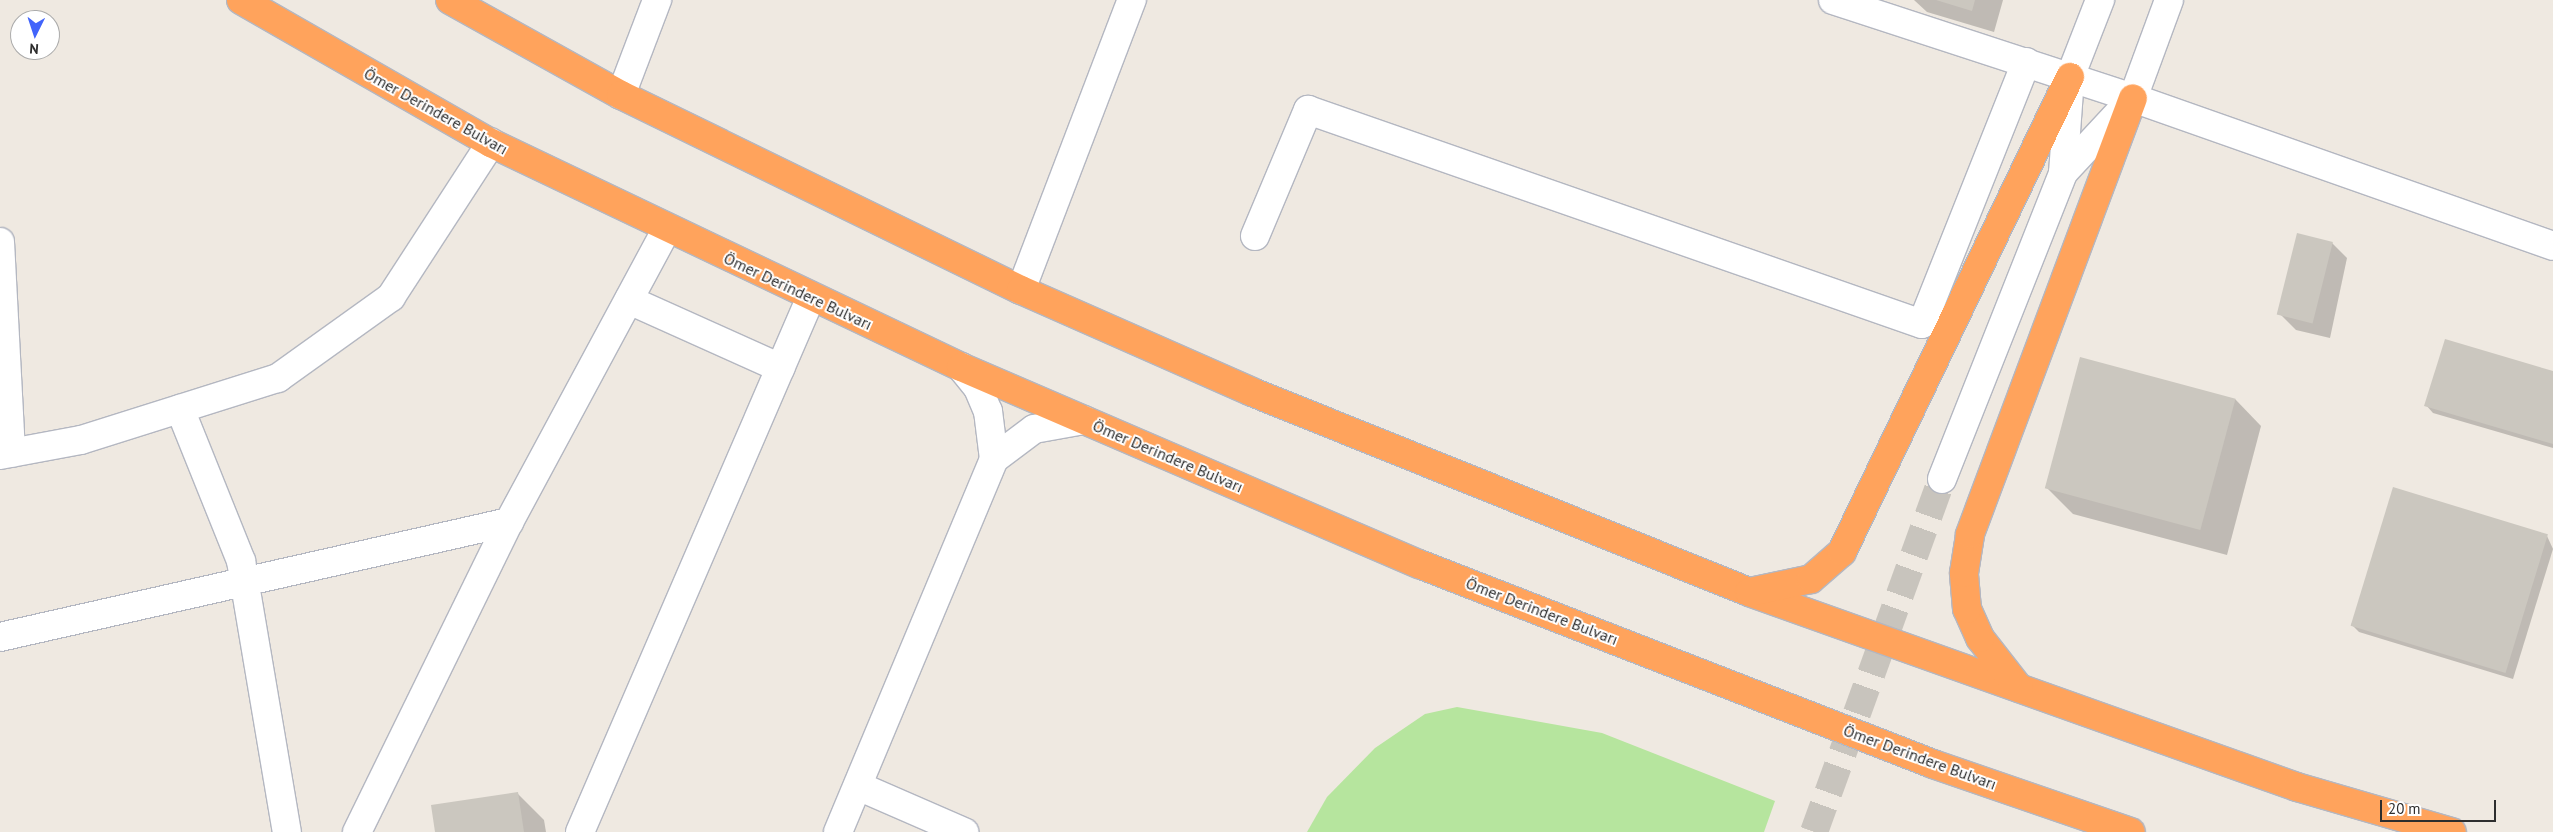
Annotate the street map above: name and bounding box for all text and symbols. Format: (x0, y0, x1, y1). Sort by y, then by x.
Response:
north arrow (10, 10, 60, 60)
text: N (29, 40, 39, 58)
street label: Ömer Derindere Bulvarı (361, 63, 511, 159)
street label: Ömer Derindere Bulvarı (721, 248, 875, 334)
street label: Ömer Derindere Bulvarı (1090, 416, 1246, 496)
street label: Ömer Derindere Bulvarı (1463, 573, 1621, 649)
street label: Ömer Derindere Bulvarı (1841, 720, 1999, 794)
scale bar (2383, 790, 2499, 822)
text: 20 m (2388, 799, 2421, 818)

